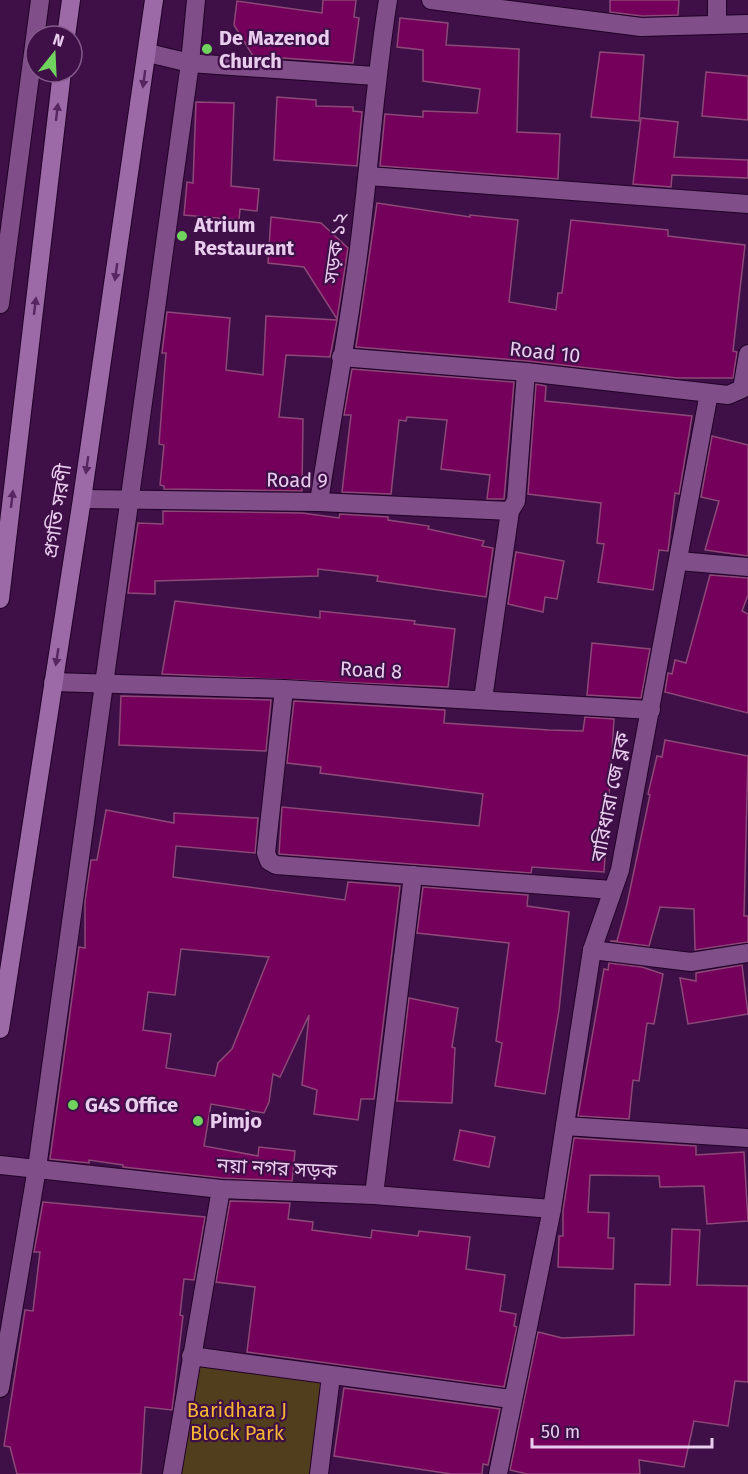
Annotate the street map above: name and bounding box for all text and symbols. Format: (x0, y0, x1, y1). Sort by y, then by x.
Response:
north arrow (24, 24, 84, 84)
place label: De Mazenod Church (219, 26, 330, 73)
text: N (51, 30, 66, 51)
marker: De Mazenod Church (200, 42, 214, 56)
one-way arrow (140, 70, 149, 89)
one-way arrow (53, 102, 62, 121)
street label: সড়ক ১২ (318, 211, 352, 286)
place label: Atrium Restaurant (193, 213, 294, 260)
marker: Atrium Restaurant (175, 229, 189, 243)
one-way arrow (111, 262, 120, 281)
one-way arrow (30, 296, 39, 315)
street label: Road 10 (508, 336, 582, 368)
one-way arrow (82, 455, 91, 474)
street label: প্রগতি সরণী (38, 462, 76, 560)
street label: Road 9 (266, 467, 328, 493)
one-way arrow (7, 490, 17, 509)
one-way arrow (52, 648, 61, 667)
street label: Road 8 (339, 656, 403, 684)
street label: বারিধারা জে ব্লক (585, 729, 635, 865)
place label: G4S Office (85, 1093, 178, 1117)
marker: G4S Office (66, 1098, 80, 1112)
place label: Pimjo (210, 1109, 262, 1133)
marker: Pimjo (191, 1114, 205, 1128)
street label: নয়া নগর সড়ক (215, 1153, 339, 1183)
park label: Baridhara J Block Park (187, 1398, 287, 1445)
scale bar (532, 1411, 712, 1449)
text: 50 m (541, 1421, 580, 1443)

